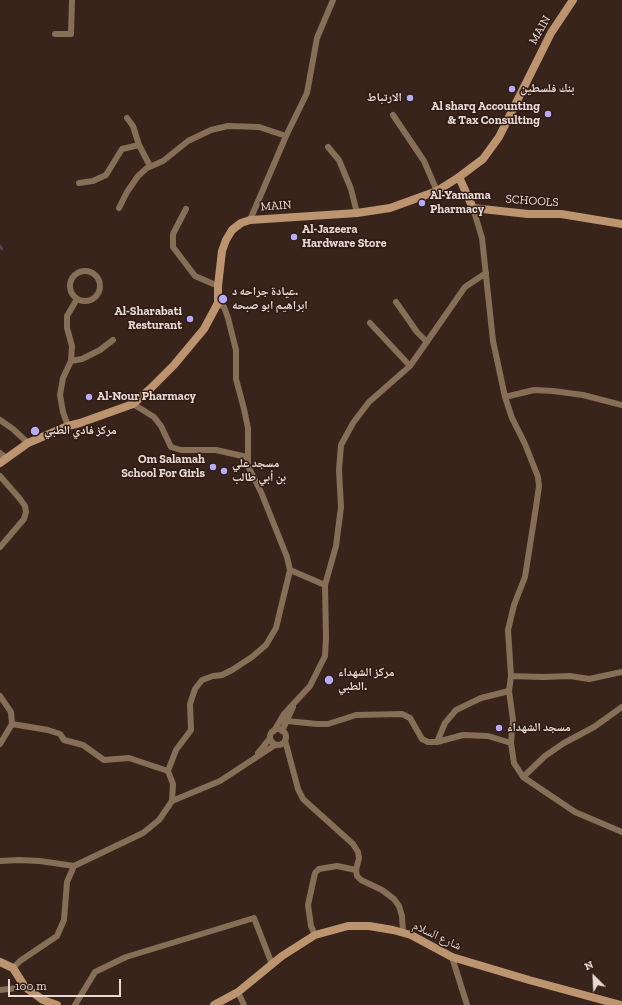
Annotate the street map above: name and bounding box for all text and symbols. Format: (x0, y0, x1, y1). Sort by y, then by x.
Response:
street label: MAIN (526, 13, 554, 47)
place label: بنك فلسطين (520, 82, 574, 96)
marker: بنك فلسطين (507, 84, 517, 94)
place label: الارتباط (367, 91, 402, 105)
marker: الارتباط (405, 93, 415, 103)
place label: Al sharq Accounting & Tax Consulting (431, 100, 540, 128)
marker: Al sharq Accounting & Tax Consulting (543, 109, 553, 119)
place label: Al-Yamama Pharmacy (430, 189, 491, 217)
street label: SCHOOLS (505, 192, 559, 210)
street label: MAIN (260, 198, 292, 214)
marker: Al-Yamama Pharmacy (417, 198, 427, 208)
place label: Al-Jazeera Hardware Store (302, 223, 386, 251)
marker: Al-Jazeera Hardware Store (289, 232, 299, 242)
place label: عيادة جراحه د. ابراهيم ابو صبحه (232, 285, 308, 313)
marker: عيادة جراحه د. ابراهيم ابو صبحه (217, 293, 229, 305)
place label: Al-Sharabati Resturant (114, 305, 182, 333)
marker: Al-Sharabati Resturant (185, 314, 195, 324)
place label: Al-Nour Pharmacy (97, 390, 196, 404)
marker: Al-Nour Pharmacy (84, 392, 94, 402)
place label: مركز فادي الطبي (44, 424, 117, 438)
marker: مركز فادي الطبي (29, 425, 41, 437)
place label: Om Salamah School For Girls (121, 453, 205, 481)
place label: مسجد علي بن أبي طالب (232, 457, 286, 485)
marker: Om Salamah School For Girls (208, 462, 218, 472)
marker: مسجد علي بن أبي طالب (219, 466, 229, 476)
place label: مركز الشهداء الطبي. (338, 666, 395, 694)
marker: مركز الشهداء الطبي. (323, 674, 335, 686)
place label: مسجد الشهداء (507, 721, 571, 735)
marker: مسجد الشهداء (494, 723, 504, 733)
street label: شارع السلام (410, 918, 464, 954)
north arrow (574, 957, 614, 997)
text: N (582, 958, 595, 973)
scale bar (10, 971, 123, 997)
text: 100 m (15, 979, 47, 993)

